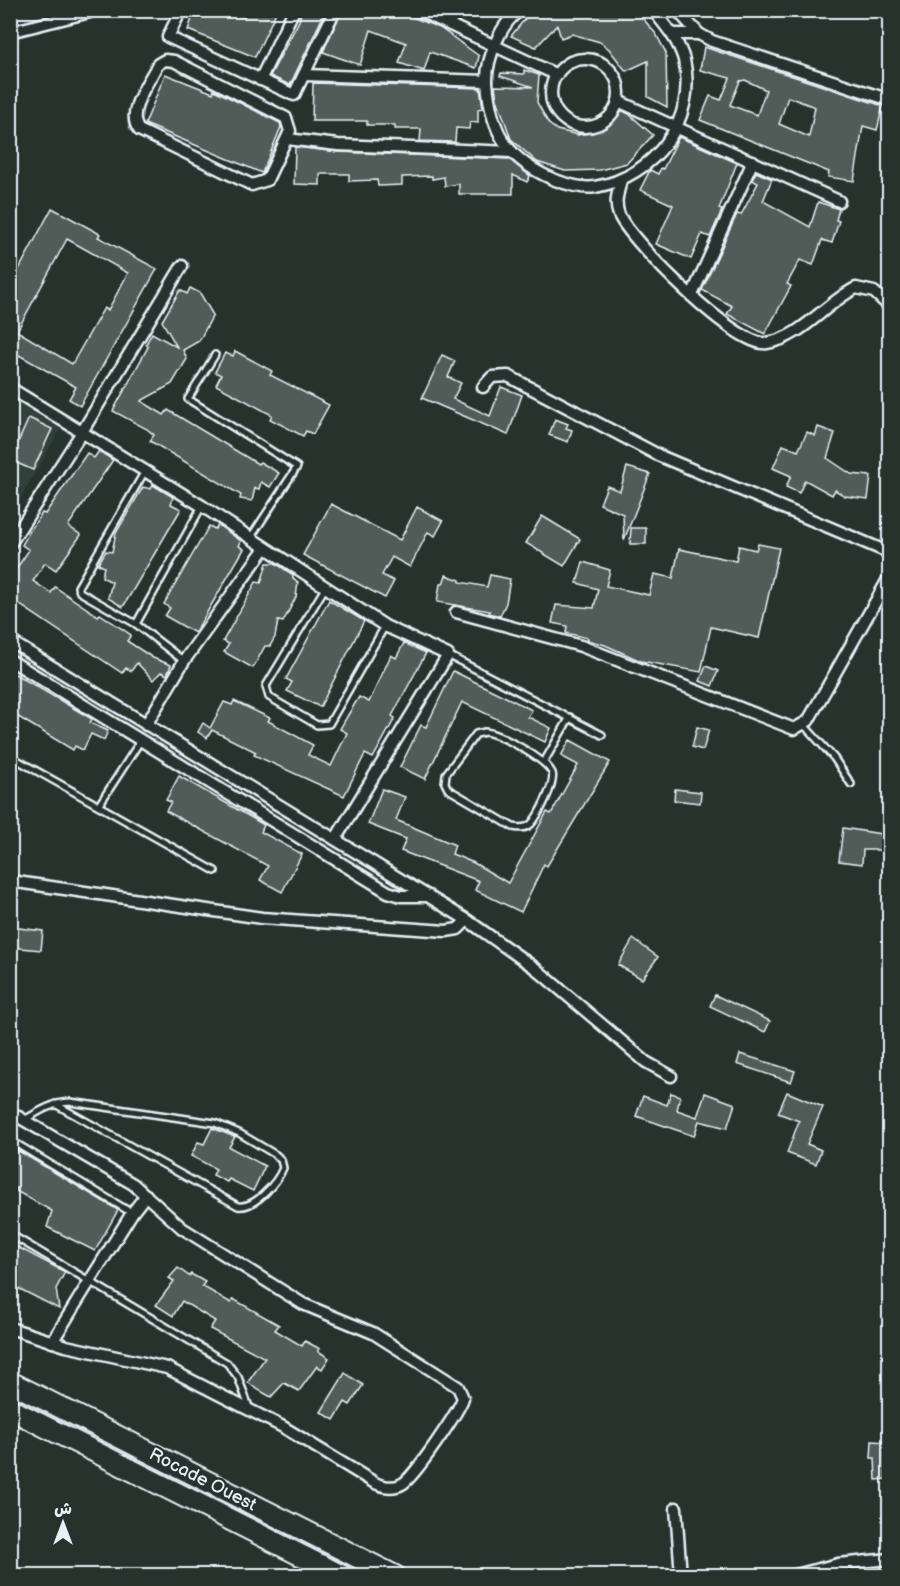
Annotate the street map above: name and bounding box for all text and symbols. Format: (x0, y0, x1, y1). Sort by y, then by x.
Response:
street label: Rocade Ouest (146, 1443, 260, 1516)
north arrow (33, 1493, 93, 1553)
text: ش (54, 1500, 72, 1519)

